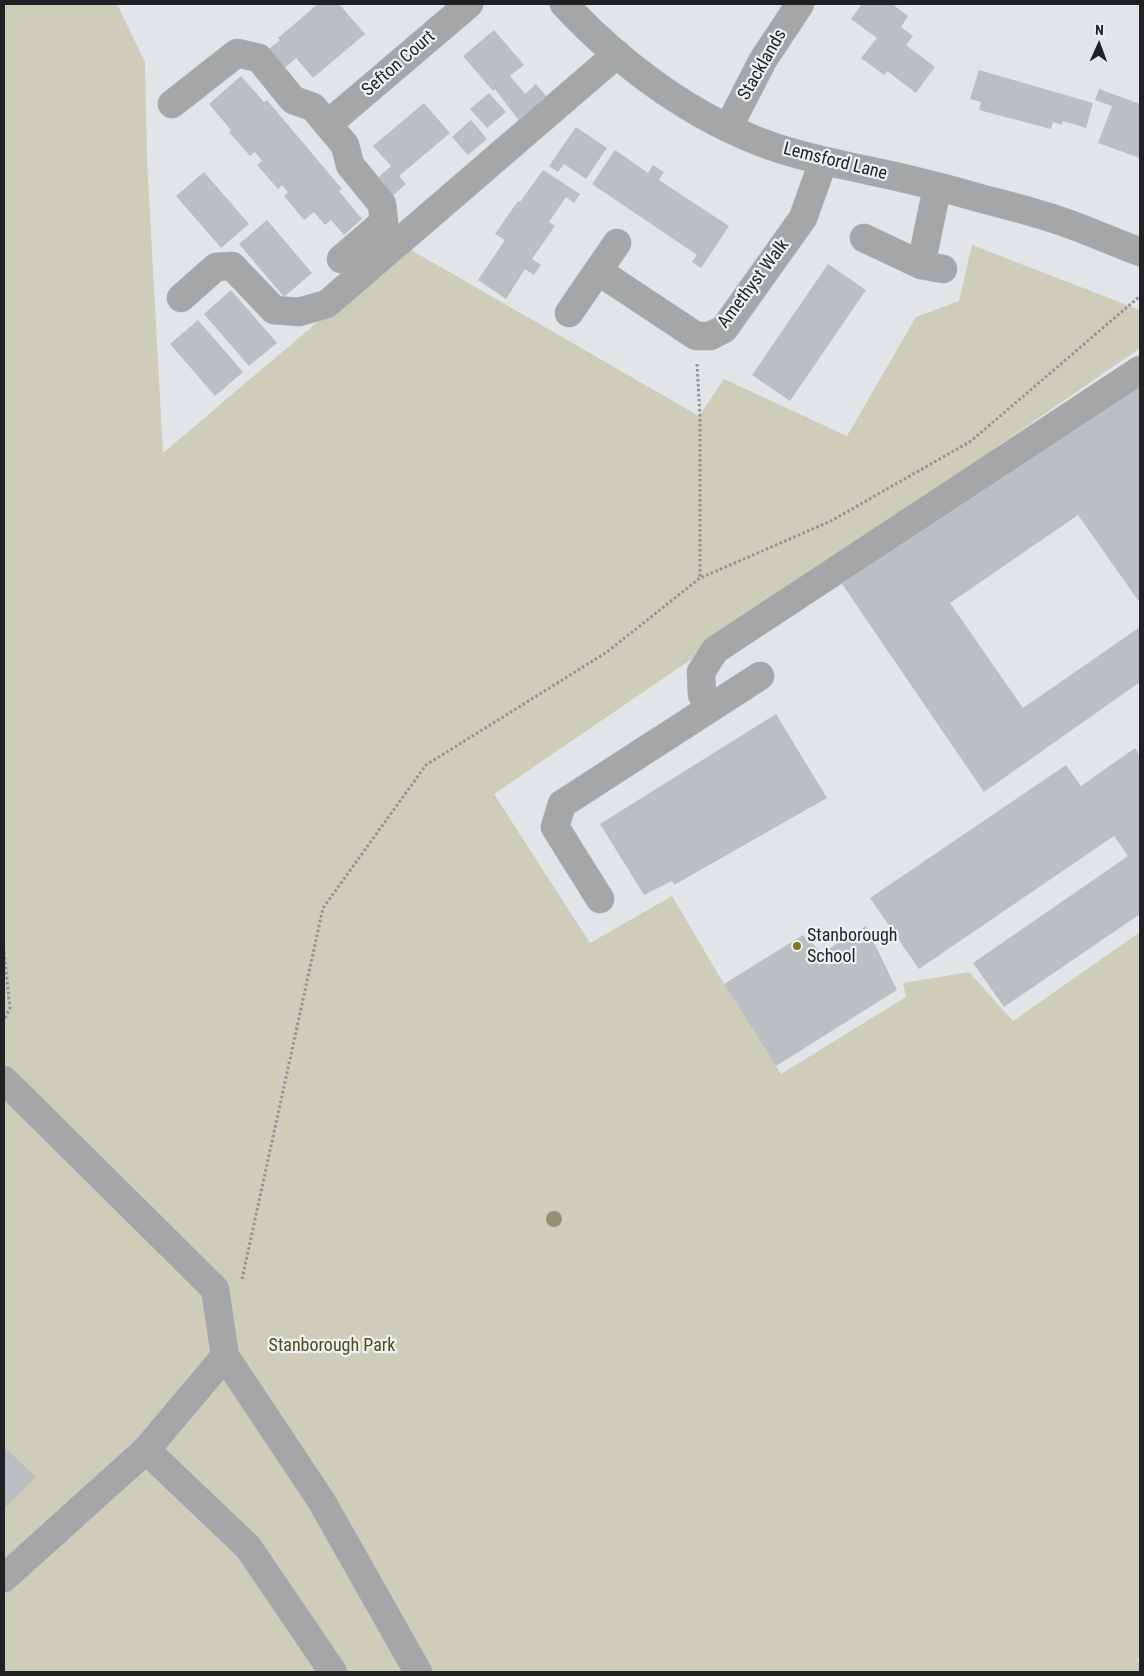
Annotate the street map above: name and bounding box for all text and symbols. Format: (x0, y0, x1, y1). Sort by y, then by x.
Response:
north arrow (1074, 20, 1124, 70)
text: N (1095, 22, 1104, 38)
street label: Sefton Court (358, 26, 440, 102)
street label: Stacklands (734, 26, 792, 104)
street label: Lemsford Lane (781, 139, 889, 185)
street label: Amethyst Walk (714, 235, 794, 333)
place label: Stanborough School (807, 925, 898, 968)
marker: Stanborough School (791, 940, 803, 952)
park label: Stanborough Park (269, 1335, 395, 1357)

